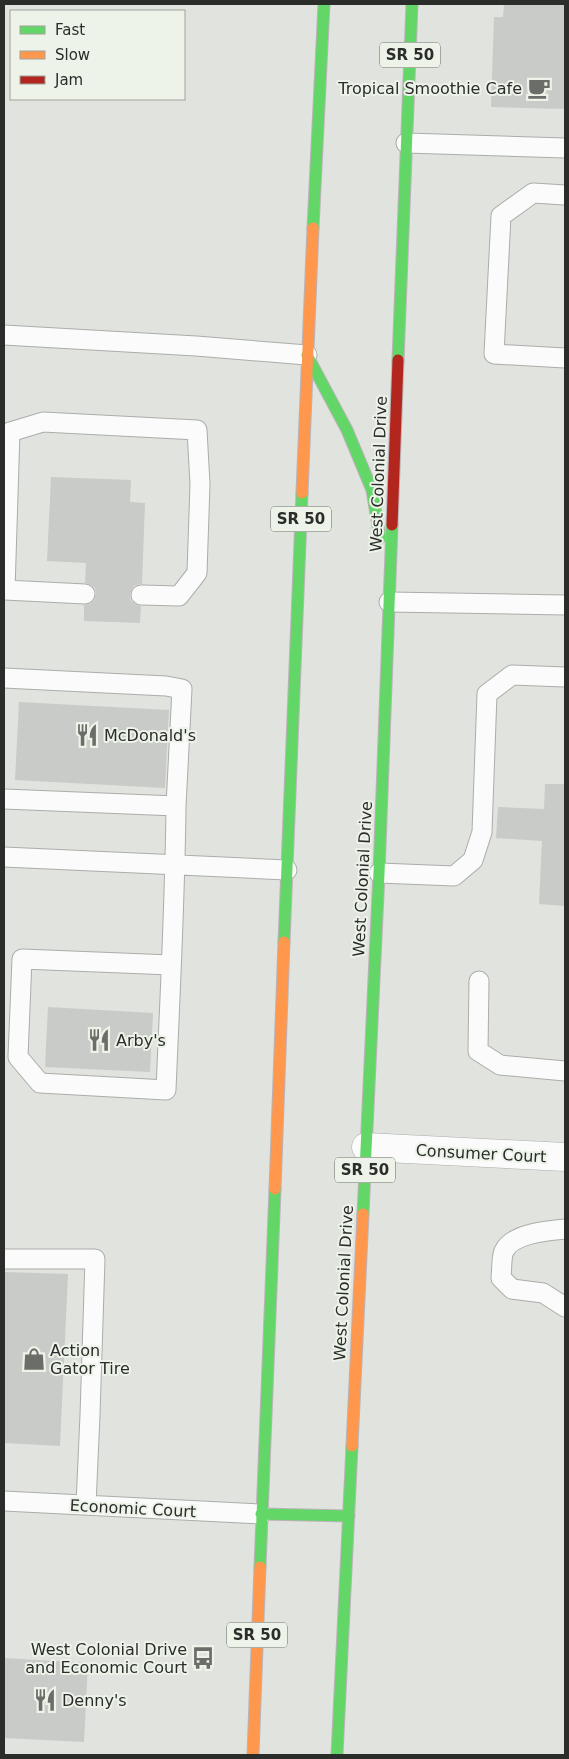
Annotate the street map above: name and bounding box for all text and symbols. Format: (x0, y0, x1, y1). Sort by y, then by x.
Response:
legend (10, 10, 185, 100)
text: Fast (55, 21, 85, 39)
road number: SR 50 (380, 42, 440, 68)
text: Slow (55, 46, 90, 64)
text: Jam (54, 71, 83, 89)
cafe icon: Tropical Smoothie Cafe (526, 75, 552, 101)
place label: Tropical Smoothie Cafe (337, 79, 522, 98)
street label: West Colonial Drive (366, 396, 391, 552)
road number: SR 50 (271, 506, 331, 532)
restaurant icon: McDonald's (74, 722, 100, 748)
place label: McDonald's (104, 726, 196, 745)
street label: West Colonial Drive (349, 801, 376, 958)
restaurant icon: Arby's (86, 1027, 112, 1053)
place label: Arby's (116, 1031, 166, 1050)
street label: Consumer Court (415, 1141, 547, 1166)
road number: SR 50 (335, 1158, 395, 1182)
street label: West Colonial Drive (330, 1205, 357, 1362)
place label: Action Gator Tire (50, 1341, 130, 1378)
shop icon: Action Gator Tire (21, 1346, 47, 1372)
street label: Economic Court (69, 1496, 197, 1521)
road number: SR 50 (227, 1622, 287, 1648)
place label: West Colonial Drive and Economic Court (25, 1640, 187, 1677)
bus stop icon: West Colonial Drive and Economic Court (190, 1645, 216, 1671)
restaurant icon: Denny's (32, 1687, 58, 1713)
place label: Denny's (62, 1691, 127, 1710)

